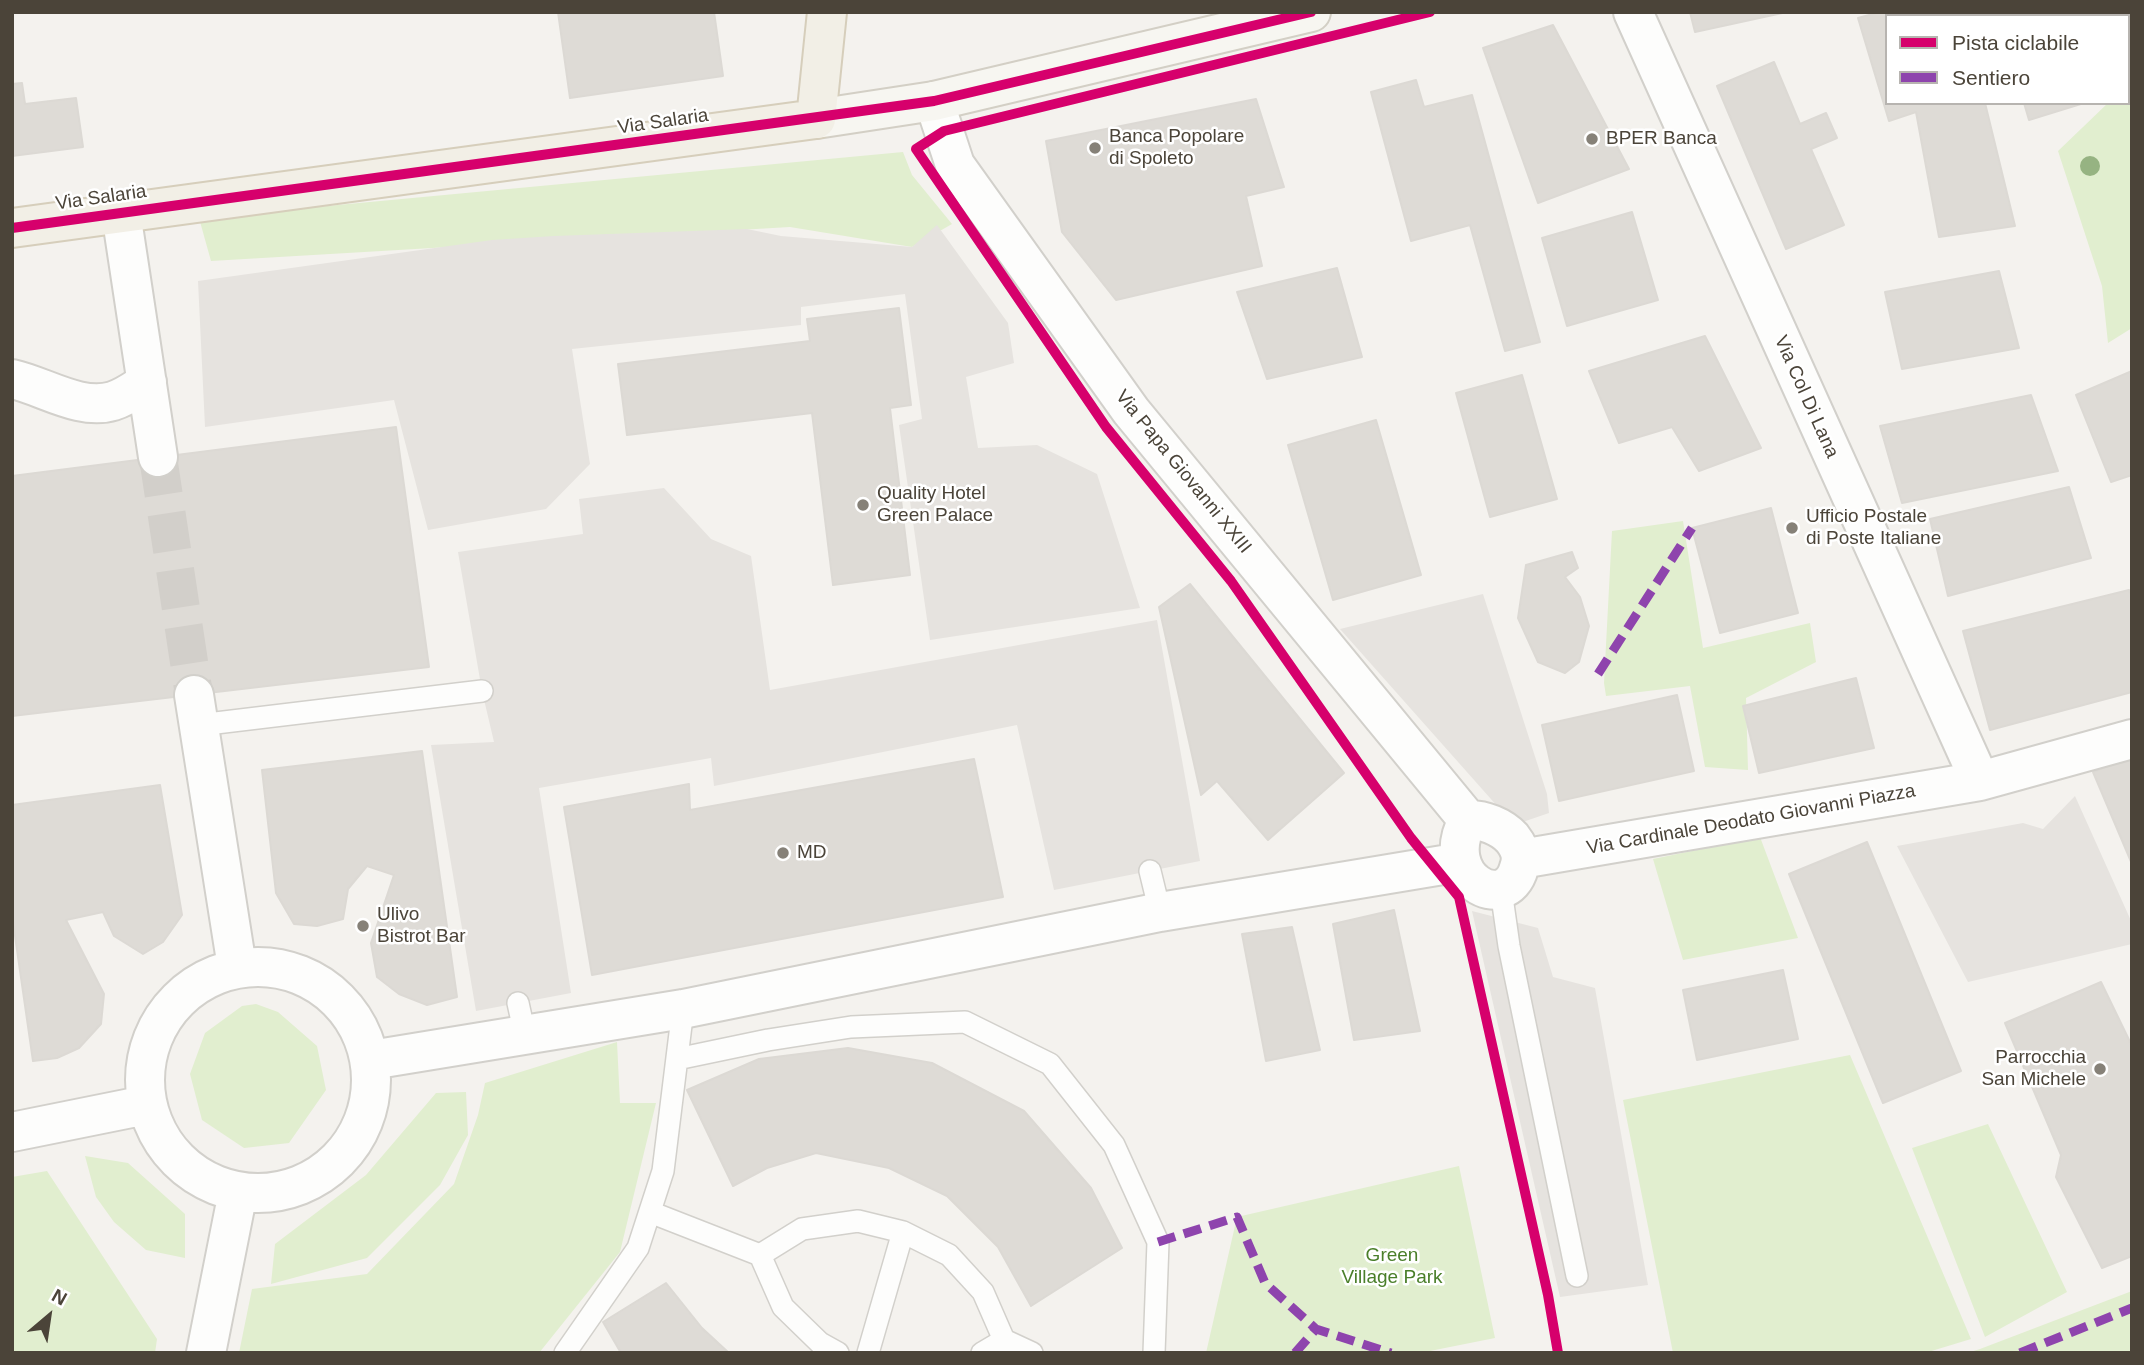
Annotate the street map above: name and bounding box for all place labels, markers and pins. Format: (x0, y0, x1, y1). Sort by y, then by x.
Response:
place label: Banca Popolare di Spoleto (1109, 126, 1244, 170)
place label: BPER Banca (1606, 128, 1717, 150)
marker: BPER Banca (1584, 131, 1600, 147)
marker: Banca Popolare di Spoleto (1087, 140, 1103, 156)
place label: Quality Hotel Green Palace (877, 483, 993, 527)
marker: Quality Hotel Green Palace (855, 497, 871, 513)
place label: Ufficio Postale di Poste Italiane (1806, 506, 1941, 550)
marker: Ufficio Postale di Poste Italiane (1784, 520, 1800, 536)
place label: MD (797, 842, 827, 864)
marker: MD (775, 845, 791, 861)
place label: Ulivo Bistrot Bar (377, 904, 466, 948)
marker: Ulivo Bistrot Bar (355, 918, 371, 934)
place label: Parrocchia San Michele (1981, 1047, 2086, 1091)
marker: Parrocchia San Michele (2092, 1061, 2108, 1077)

